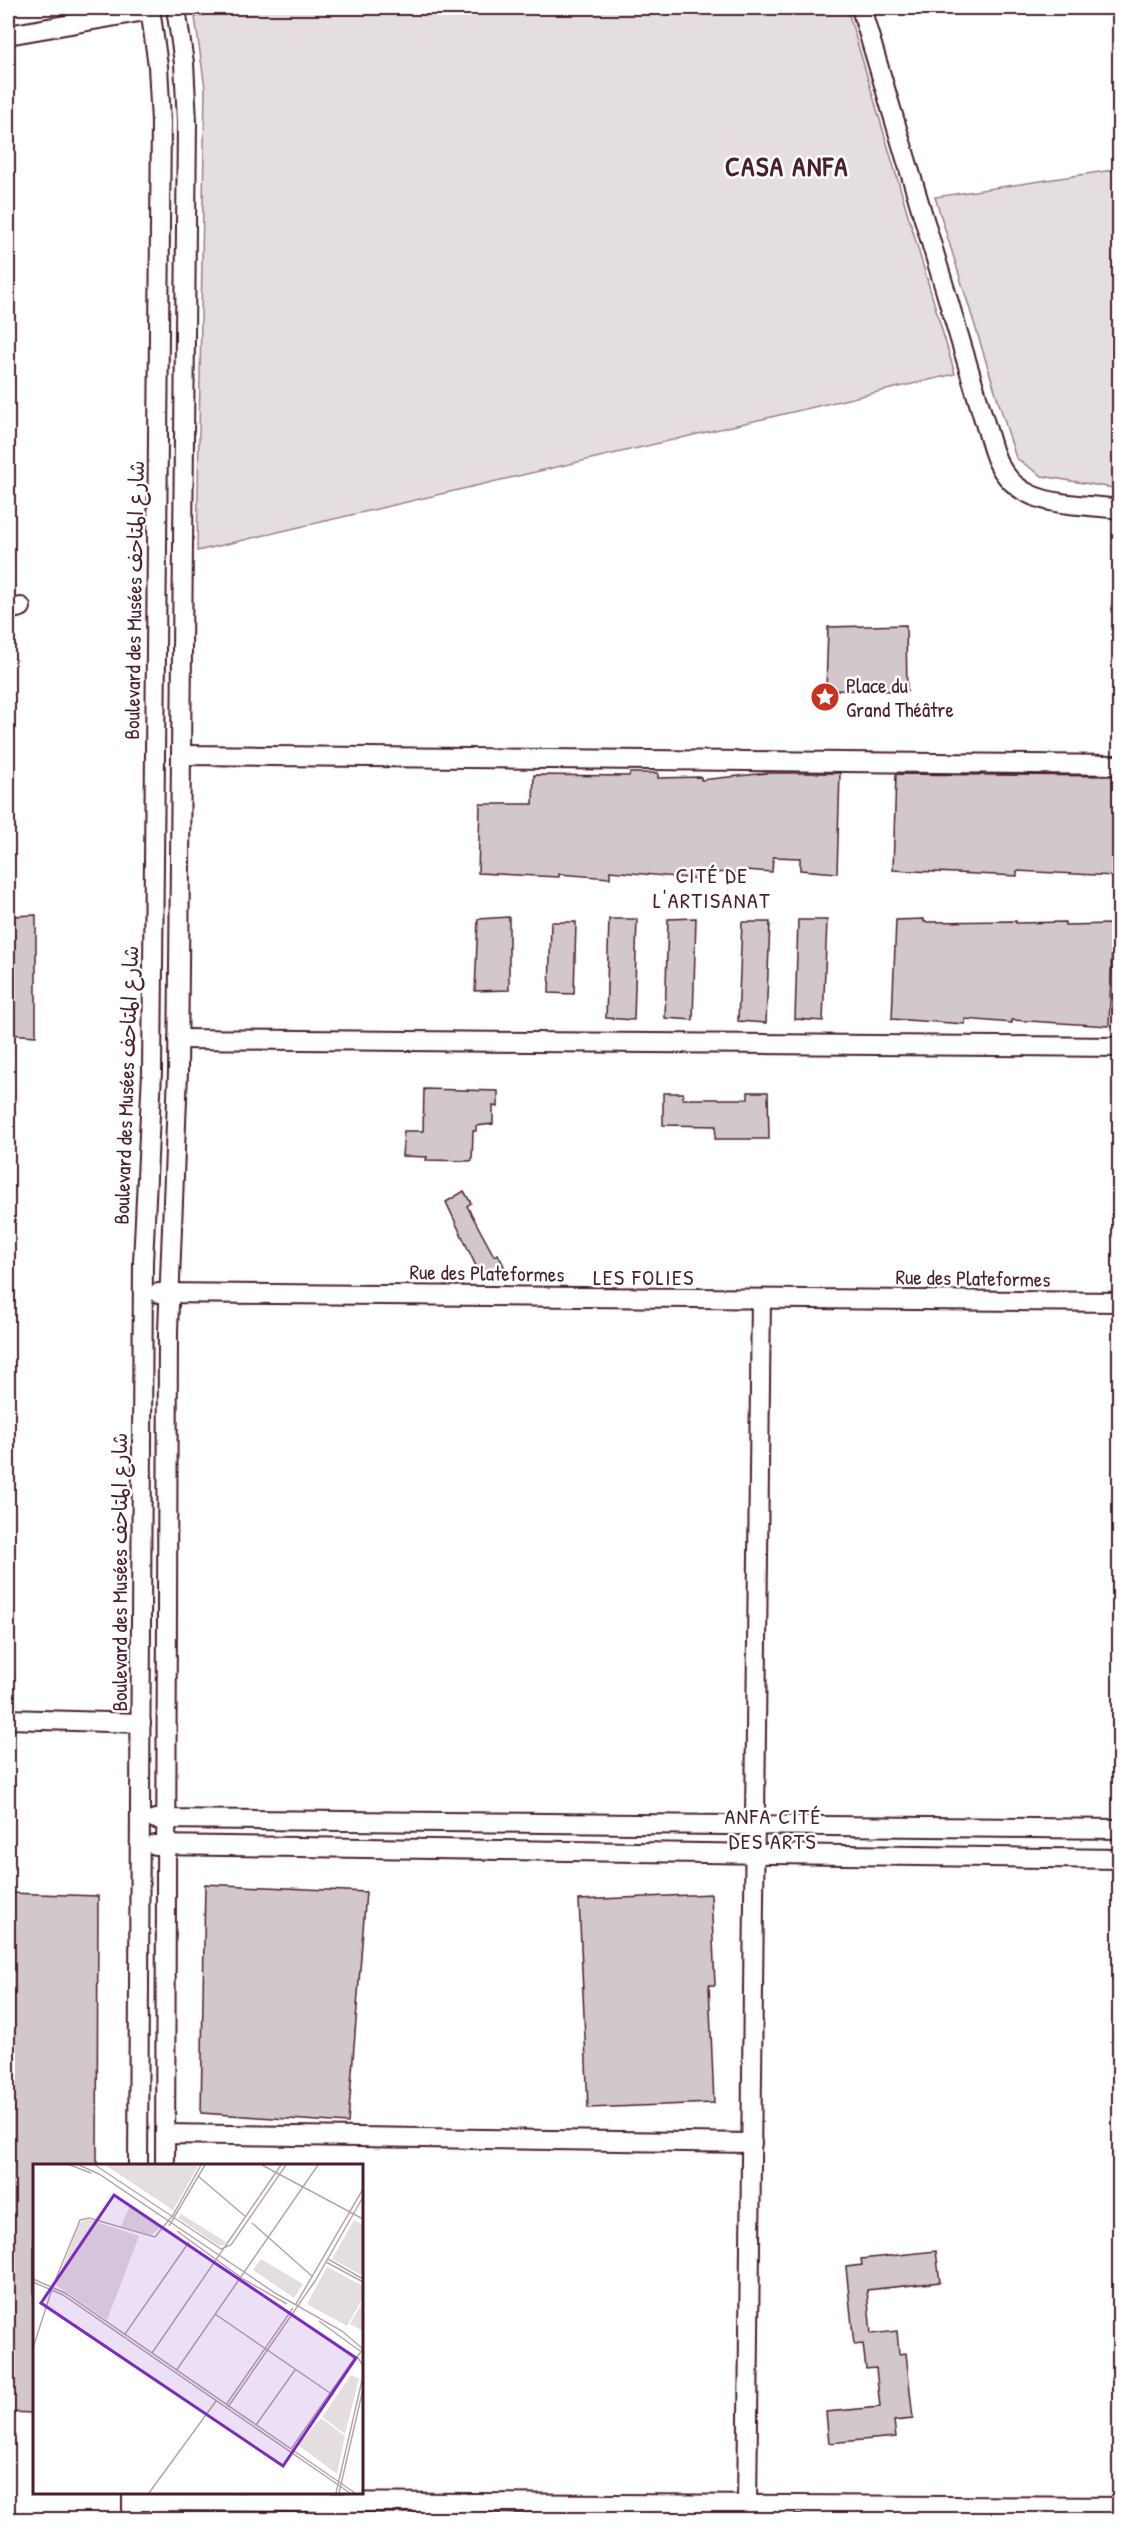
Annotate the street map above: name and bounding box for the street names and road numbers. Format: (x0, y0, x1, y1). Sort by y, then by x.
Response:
street label: Boulevard des Musées شارع المتاحف (117, 460, 152, 740)
street label: Boulevard des Musées شارع المتاحف (107, 945, 146, 1225)
street label: Rue des Plateformes (409, 1257, 565, 1289)
street label: Rue des Plateformes (895, 1262, 1051, 1294)
street label: Boulevard des Musées شارع المتاحف (105, 1432, 135, 1712)

